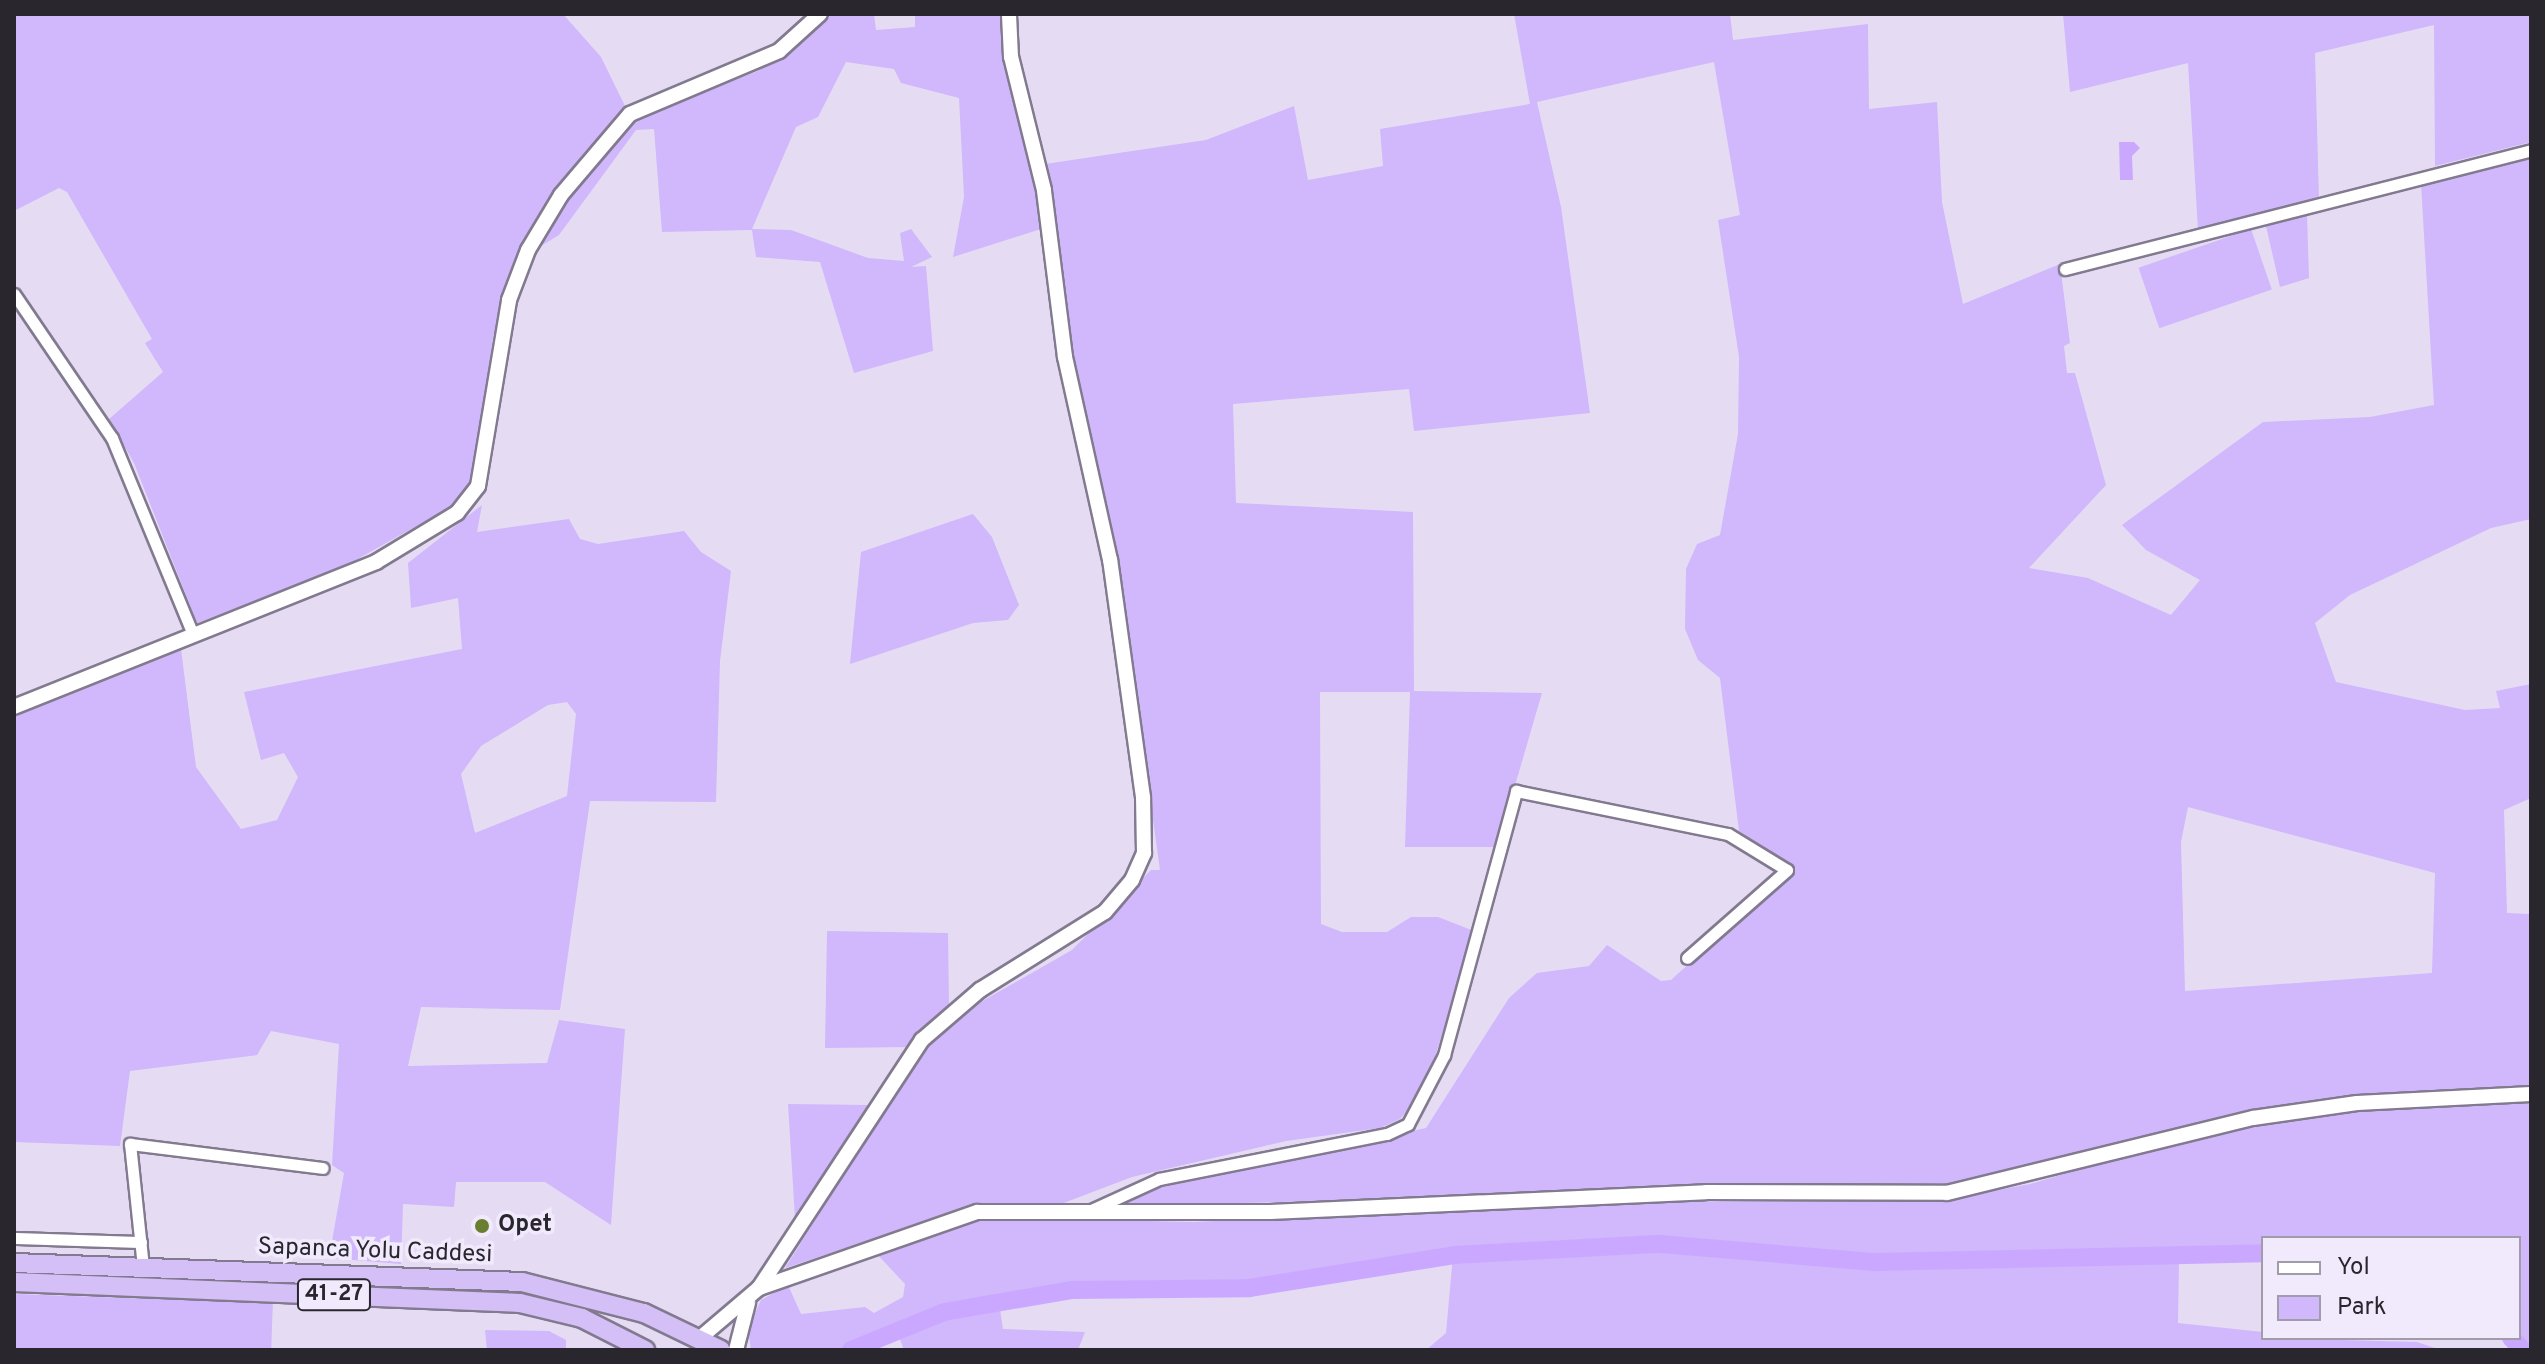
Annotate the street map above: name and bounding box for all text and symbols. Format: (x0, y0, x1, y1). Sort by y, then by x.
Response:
place label: Opet (498, 1212, 552, 1240)
marker: Opet (473, 1217, 491, 1235)
street label: Sapanca Yolu Caddesi (257, 1233, 493, 1271)
legend (2261, 1236, 2521, 1340)
text: Yol (2337, 1253, 2370, 1283)
road number: 41-27 (296, 1277, 372, 1313)
text: Park (2337, 1293, 2387, 1323)

